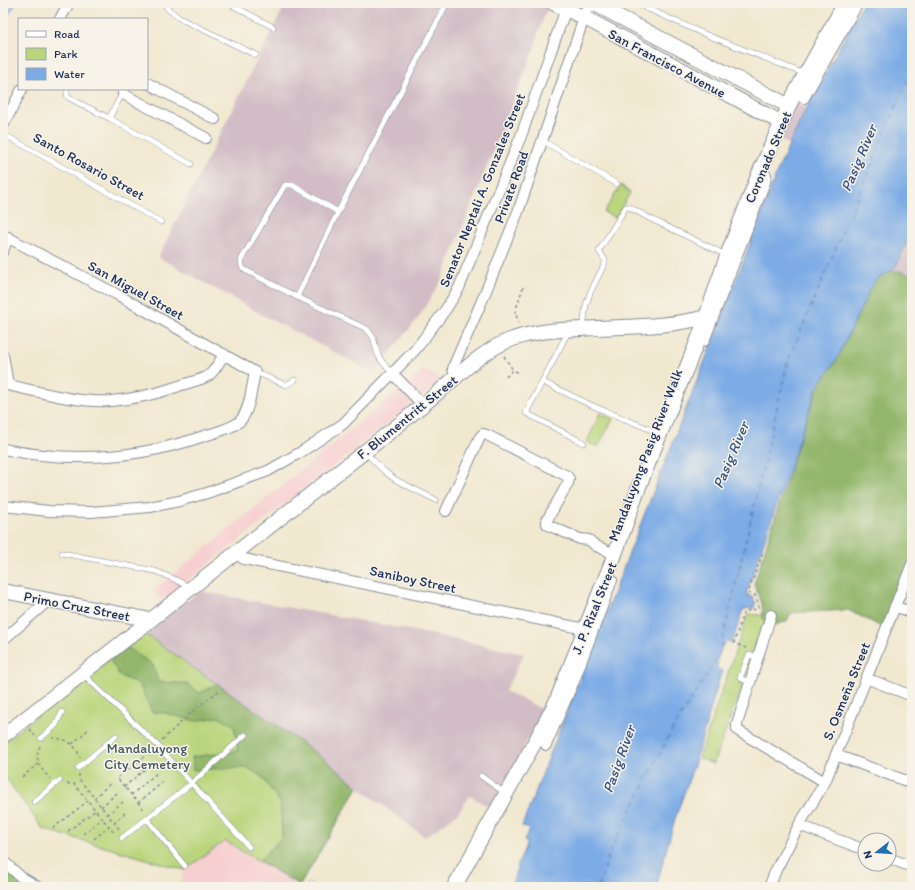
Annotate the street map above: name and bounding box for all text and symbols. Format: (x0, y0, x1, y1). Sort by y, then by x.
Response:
legend (18, 18, 148, 90)
street label: San Francisco Avenue (605, 25, 729, 102)
text: Road (54, 27, 80, 41)
text: Park (54, 47, 78, 61)
text: Water (54, 67, 85, 81)
street label: Senator Neptali A. Gonzales Street (436, 91, 529, 290)
street label: Coronado Street (741, 109, 796, 206)
water label: Pasig River (837, 120, 882, 194)
street label: Santo Rosario Street (30, 129, 147, 204)
street label: Private Road (491, 148, 533, 226)
street label: San Miguel Street (85, 257, 187, 324)
street label: Mandaluyong Pasig River Walk (605, 366, 687, 544)
street label: F. Blumentritt Street (354, 372, 461, 463)
water label: Pasig River (709, 417, 754, 491)
street label: J. P. Rizal Street (568, 560, 621, 657)
street label: Saniboy Street (368, 562, 458, 597)
street label: Primo Cruz Street (22, 588, 131, 625)
street label: S. Osmeña Street (819, 640, 874, 743)
water label: Pasig River (598, 721, 640, 795)
park label: Mandaluyong City Cemetery (104, 740, 190, 773)
north arrow (857, 832, 897, 872)
text: N (861, 849, 875, 860)

